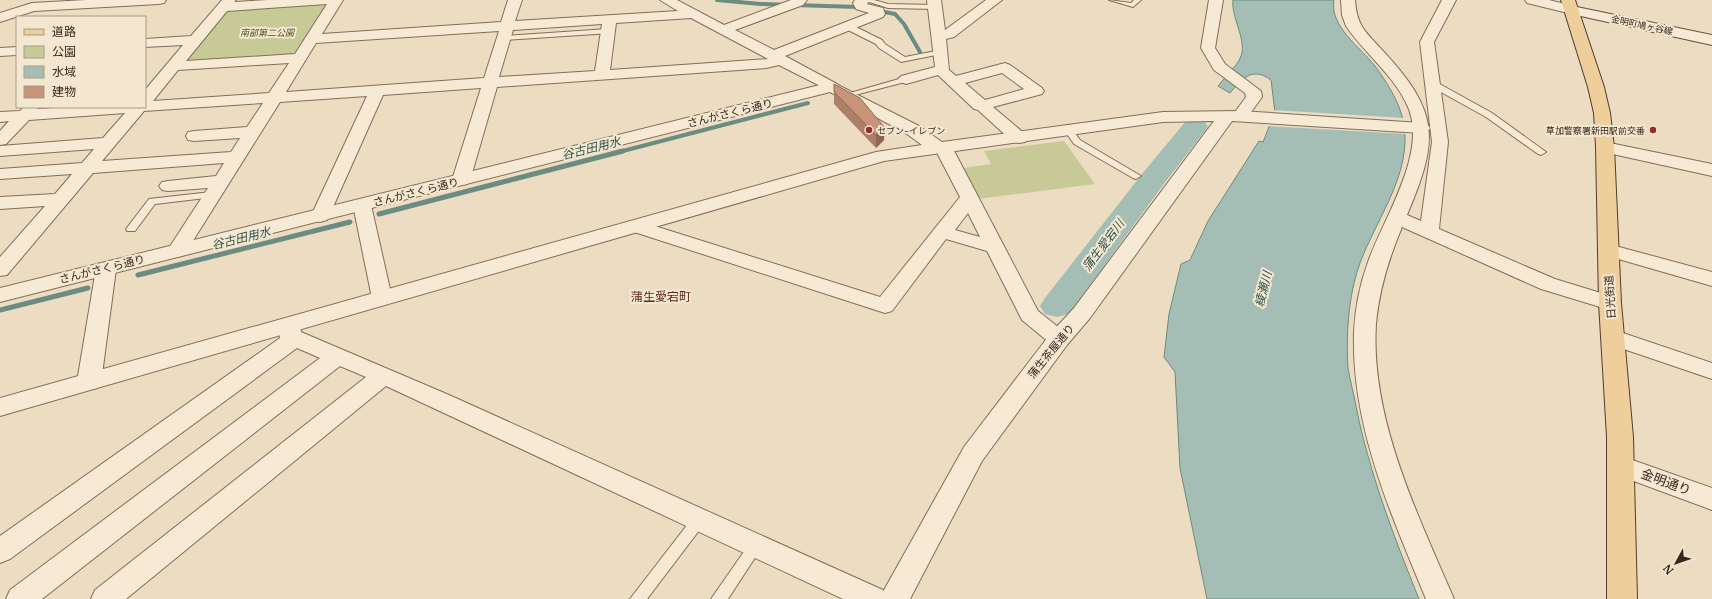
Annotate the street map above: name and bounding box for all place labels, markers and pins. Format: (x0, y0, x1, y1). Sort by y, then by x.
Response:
marker: セブン-イレブン (864, 125, 874, 135)
place label: セブン-イレブン (877, 125, 945, 136)
place label: 草加警察署新田駅前交番 (1546, 125, 1645, 136)
marker: 草加警察署新田駅前交番 (1648, 125, 1658, 135)

